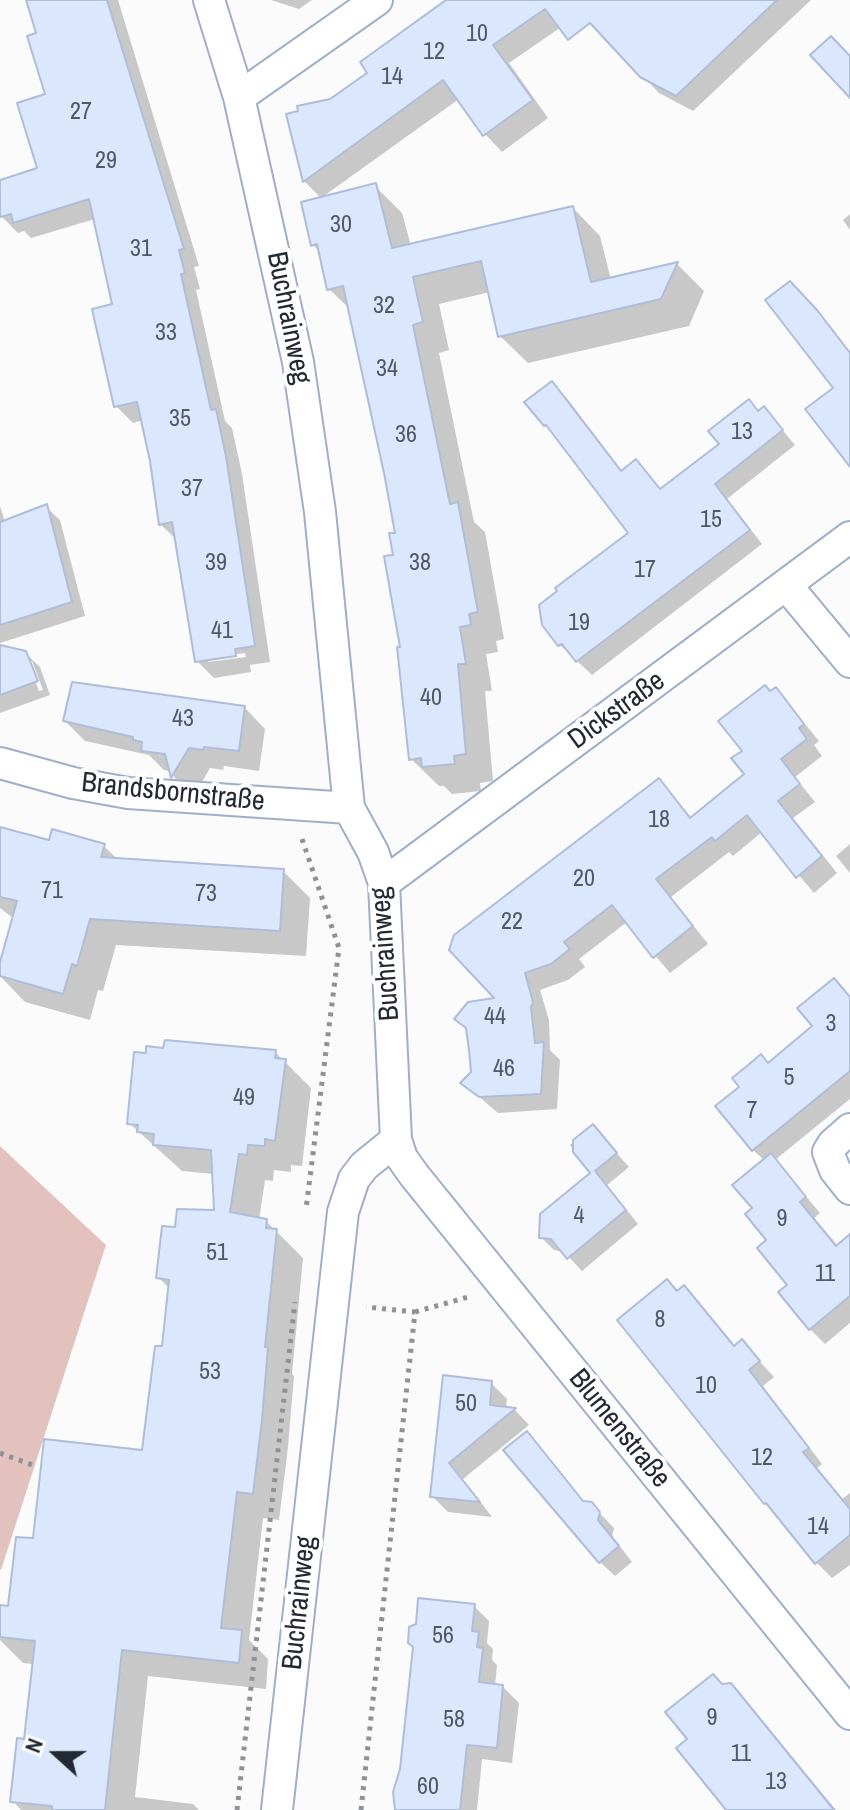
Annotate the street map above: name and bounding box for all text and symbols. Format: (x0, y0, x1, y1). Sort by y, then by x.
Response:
house number: 10 (466, 21, 488, 49)
house number: 12 (423, 39, 445, 67)
house number: 14 (381, 64, 403, 92)
house number: 27 (70, 99, 92, 127)
house number: 29 (95, 148, 117, 176)
house number: 30 (330, 212, 352, 240)
house number: 31 (130, 236, 152, 264)
street label: Buchrainweg (259, 249, 317, 387)
house number: 32 (373, 293, 395, 321)
house number: 33 (155, 320, 177, 348)
house number: 34 (376, 356, 398, 384)
house number: 35 (169, 406, 191, 434)
house number: 13 (731, 419, 753, 447)
house number: 36 (395, 422, 417, 450)
house number: 37 (181, 476, 203, 504)
house number: 15 (700, 507, 722, 535)
house number: 39 (205, 550, 227, 578)
house number: 38 (409, 550, 431, 578)
house number: 17 (634, 557, 656, 585)
house number: 19 (568, 610, 590, 638)
house number: 41 (211, 618, 233, 646)
street label: Dickstraße (562, 665, 672, 757)
house number: 40 (420, 685, 442, 713)
house number: 43 (172, 706, 194, 734)
street label: Brandsbornstraße (80, 767, 266, 819)
house number: 18 (648, 807, 670, 835)
house number: 20 (573, 866, 595, 894)
house number: 71 (41, 878, 63, 906)
house number: 73 (195, 881, 217, 909)
street label: Buchrainweg (365, 886, 407, 1022)
house number: 22 (501, 909, 523, 937)
house number: 44 (484, 1004, 506, 1032)
house number: 3 (826, 1011, 836, 1039)
house number: 46 (493, 1056, 515, 1084)
house number: 5 (784, 1065, 794, 1093)
house number: 49 (233, 1085, 255, 1113)
house number: 7 (747, 1098, 757, 1126)
house number: 4 (574, 1203, 584, 1231)
house number: 9 (777, 1206, 787, 1234)
house number: 51 (206, 1240, 228, 1268)
house number: 11 (815, 1261, 835, 1289)
house number: 8 (655, 1307, 665, 1335)
house number: 53 (199, 1359, 221, 1387)
street label: Blumenstraße (561, 1363, 677, 1495)
house number: 10 (695, 1373, 717, 1401)
house number: 50 (455, 1391, 477, 1419)
house number: 12 (751, 1445, 773, 1473)
house number: 14 (807, 1514, 829, 1542)
street label: Buchrainweg (276, 1535, 324, 1671)
house number: 56 (432, 1623, 454, 1651)
house number: 9 (707, 1705, 717, 1733)
house number: 58 (443, 1707, 465, 1735)
north arrow (16, 1714, 96, 1794)
text: N (17, 1734, 50, 1757)
house number: 11 (731, 1741, 751, 1769)
house number: 13 (765, 1769, 787, 1797)
house number: 60 (417, 1774, 439, 1802)

